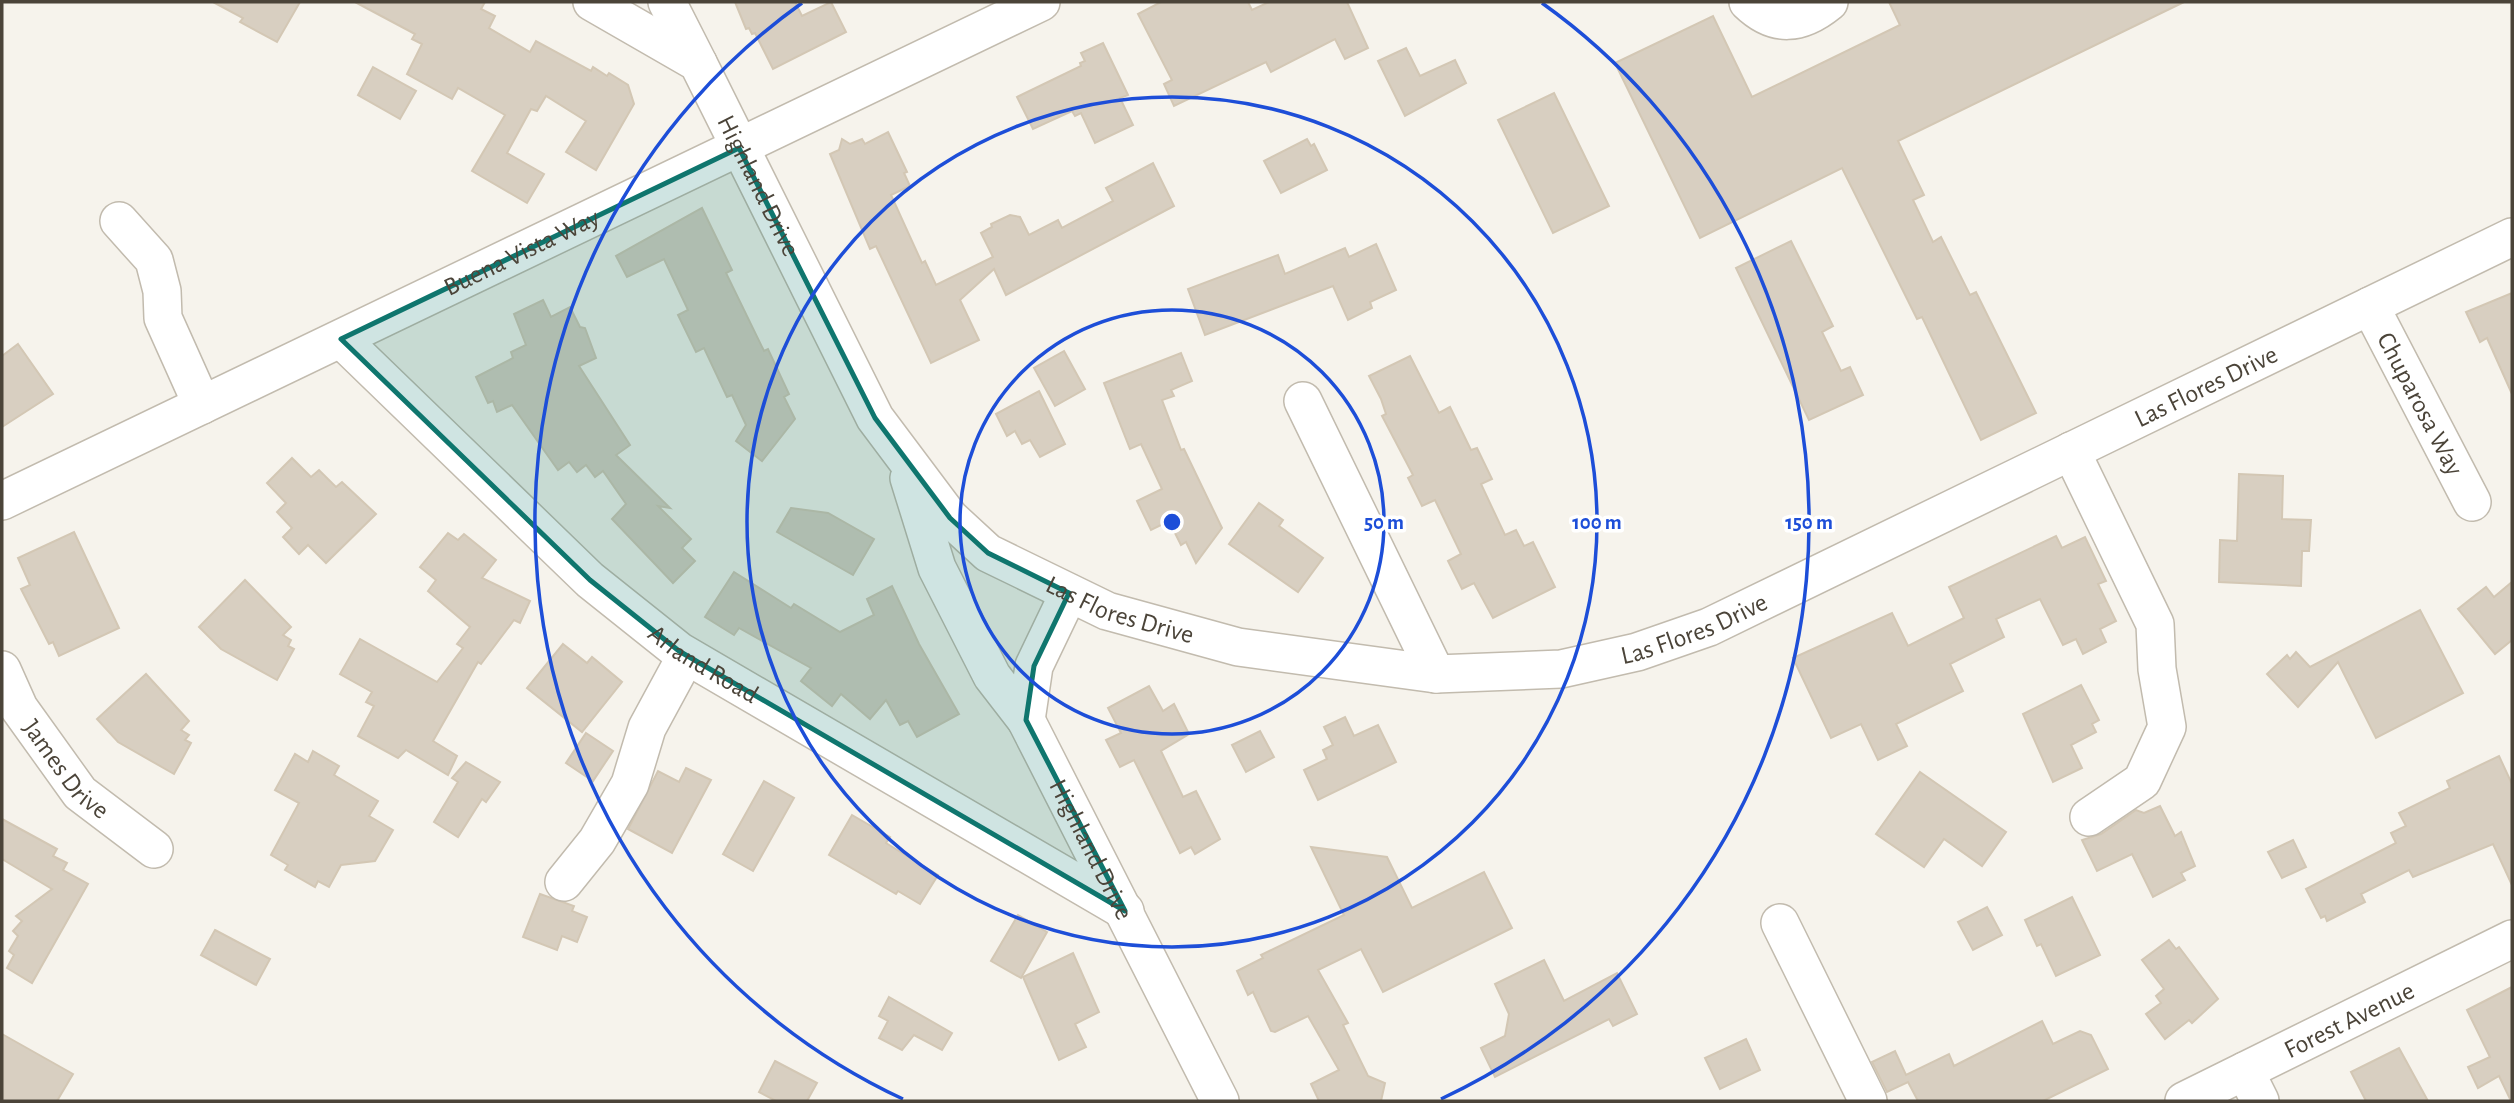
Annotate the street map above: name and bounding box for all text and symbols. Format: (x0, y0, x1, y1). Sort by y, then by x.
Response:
street label: Highland Drive (712, 111, 804, 260)
street label: Buena Vista Way (440, 204, 603, 301)
street label: Chuparosa Way (2372, 328, 2468, 480)
street label: Las Flores Drive (2130, 341, 2282, 432)
centre of rings (1160, 510, 1184, 534)
text: 50 m (1364, 512, 1404, 533)
text: 100 m (1572, 512, 1622, 533)
text: 150 m (1785, 512, 1833, 533)
street label: Las Flores Drive (1042, 571, 1197, 648)
street label: Las Flores Drive (1618, 589, 1772, 669)
street label: Arland Road (643, 620, 763, 708)
street label: James Drive (18, 715, 113, 824)
street label: Highland Drive (1044, 775, 1137, 924)
street label: Forest Avenue (2280, 977, 2419, 1063)

